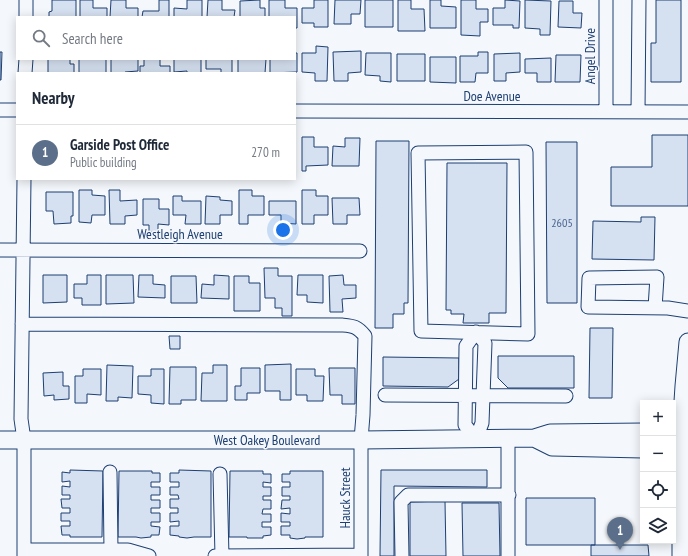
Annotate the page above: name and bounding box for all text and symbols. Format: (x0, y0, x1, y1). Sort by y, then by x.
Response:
search box (16, 16, 296, 60)
icon: search (30, 27, 52, 49)
street label: Angel Drive (581, 28, 599, 84)
text: Search here (62, 29, 123, 48)
text: Nearby (32, 87, 75, 109)
street label: Doe Avenue (463, 87, 521, 105)
text: Garside Post Office (70, 135, 169, 154)
text: 1 (42, 144, 48, 161)
text: 270 m (251, 144, 280, 161)
text: Public building (70, 154, 137, 171)
house number: 2605 (551, 215, 573, 230)
your location (273, 220, 293, 240)
street label: Westleigh Avenue (137, 225, 223, 243)
map controls (640, 400, 676, 544)
button: + (640, 400, 676, 436)
street label: West Oakey Boulevard (214, 431, 320, 449)
button: − (640, 436, 676, 472)
street label: Hauck Street (336, 467, 354, 529)
button: locate (640, 472, 676, 508)
button: layers (640, 508, 676, 544)
pin: 1 (607, 517, 633, 550)

